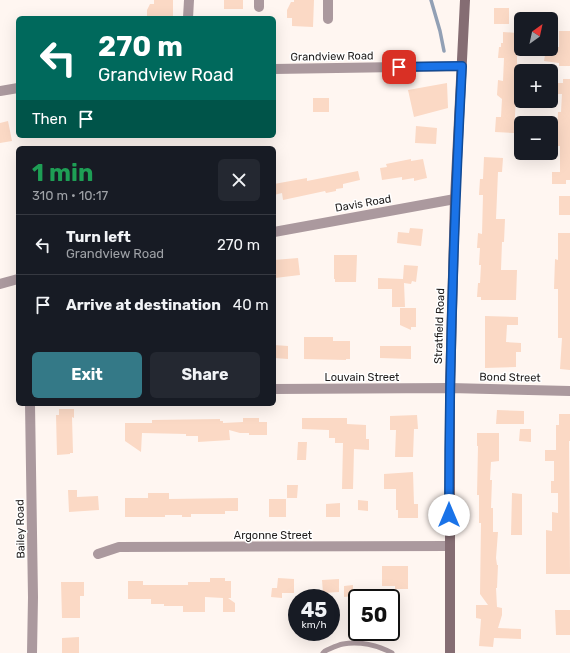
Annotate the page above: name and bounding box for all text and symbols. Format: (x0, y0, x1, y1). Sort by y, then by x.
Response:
north arrow (514, 12, 558, 56)
map controls (514, 12, 558, 160)
text: 270 m (98, 30, 183, 63)
icon: left (32, 32, 84, 84)
street label: Grandview Road (290, 49, 374, 64)
pin (382, 50, 416, 84)
icon: arrive (388, 56, 410, 78)
text: Grandview Road (98, 64, 234, 86)
button: + (514, 64, 558, 108)
icon: arrive (75, 108, 97, 130)
text: Then (32, 110, 67, 128)
button: − (514, 116, 558, 160)
text: 1 min (32, 159, 93, 187)
button: close (218, 159, 260, 201)
text: 310 m · 10:17 (32, 188, 108, 203)
street label: Davis Road (334, 192, 392, 215)
text: Turn left (66, 228, 131, 246)
icon: left (32, 234, 54, 256)
text: 270 m (217, 236, 260, 254)
text: Grandview Road (66, 246, 164, 261)
street label: Stratfield Road (432, 288, 447, 364)
icon: arrive (32, 294, 54, 316)
text: Arrive at destination (66, 296, 221, 314)
text: 40 m (233, 296, 269, 314)
button: Exit (32, 352, 142, 398)
button: Share (150, 352, 260, 398)
street label: Bond Street (479, 370, 541, 385)
street label: Louvain Street (325, 371, 400, 384)
position arrow (428, 494, 470, 536)
street label: Bailey Road (13, 499, 28, 559)
street label: Argonne Street (234, 529, 313, 542)
speed limit sign: 50 (348, 589, 400, 641)
text: 45 (301, 598, 327, 622)
text: km/h (302, 619, 326, 631)

